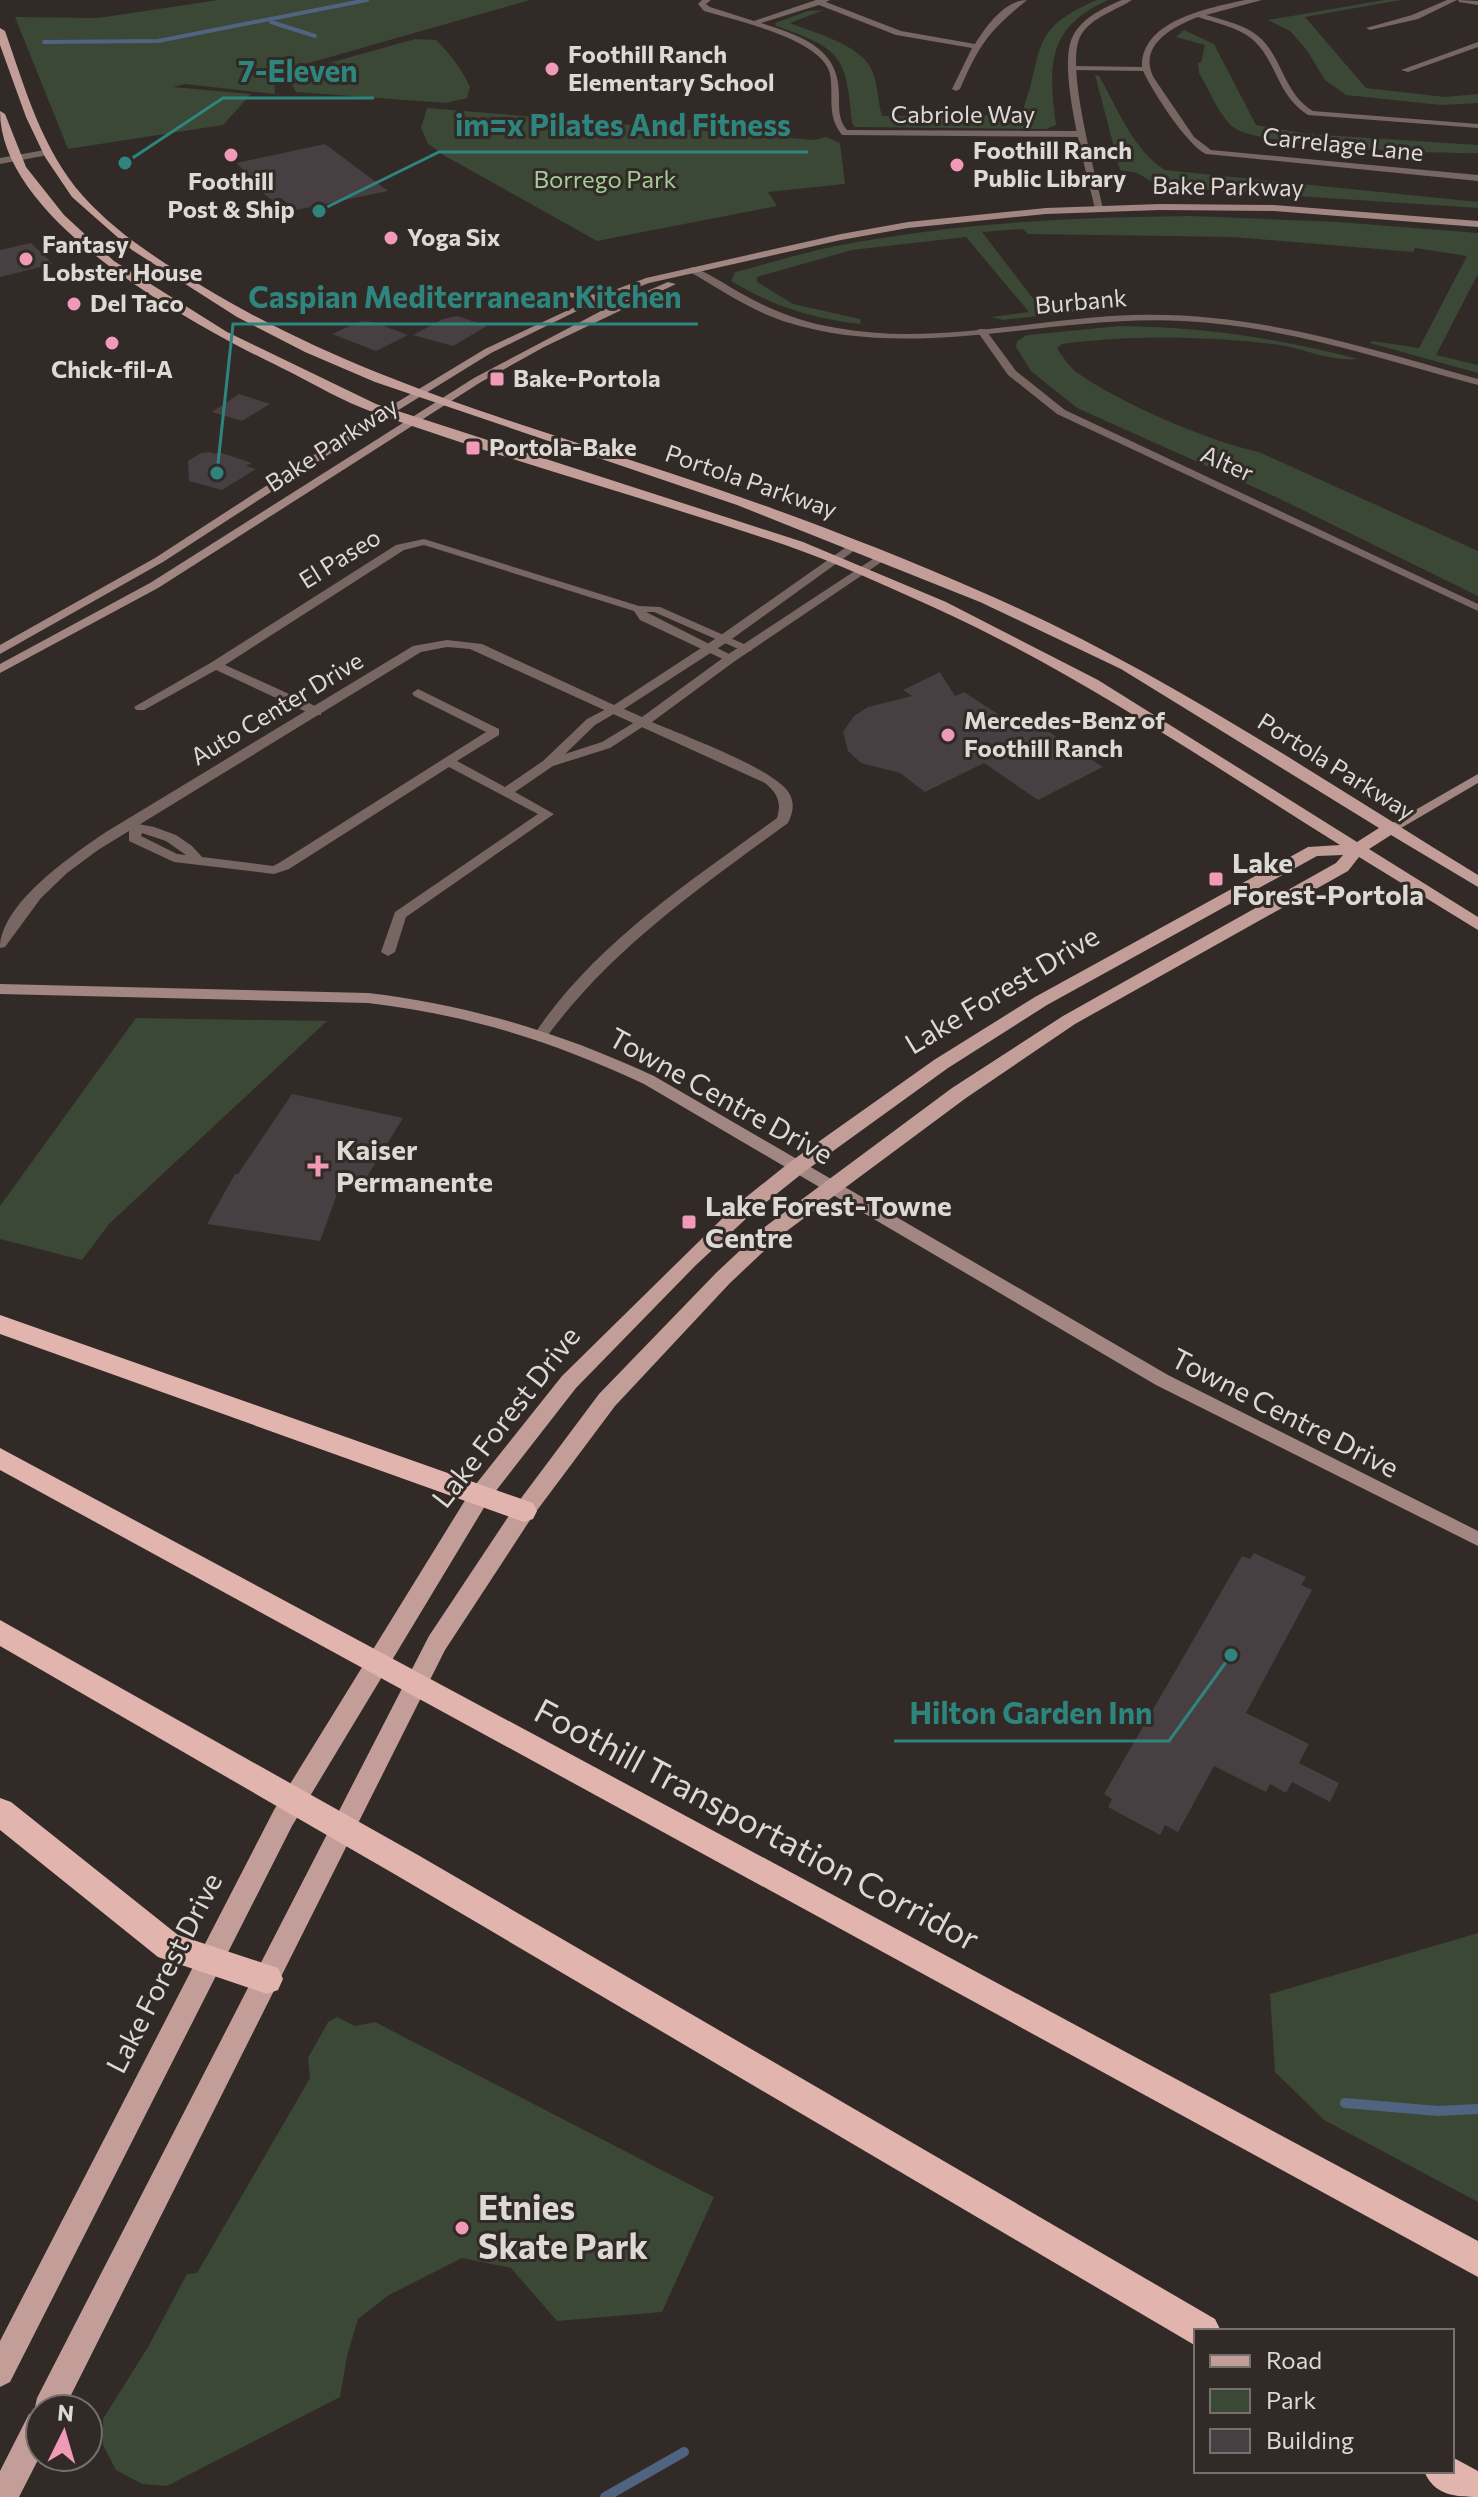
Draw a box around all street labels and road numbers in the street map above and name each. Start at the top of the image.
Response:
street label: Cabriole Way [891,99,1035,128]
street label: Carrelage Lane [1261,121,1425,166]
street label: Bake Parkway [1152,170,1304,201]
street label: Burbank [1034,282,1128,319]
street label: Bake Parkway [260,390,403,497]
street label: Portola Parkway [662,438,841,524]
street label: Alter [1197,438,1259,487]
street label: El Paseo [293,521,385,594]
street label: Auto Center Drive [185,645,368,771]
street label: Portola Parkway [1253,706,1421,826]
street label: Lake Forest Drive [898,918,1105,1060]
street label: Towne Centre Drive [604,1020,839,1171]
street label: Lake Forest Drive [424,1319,586,1514]
street label: Towne Centre Drive [1166,1340,1405,1484]
street label: Foothill Transportation Corridor [528,1688,988,1959]
street label: Lake Forest Drive [98,1867,228,2078]

